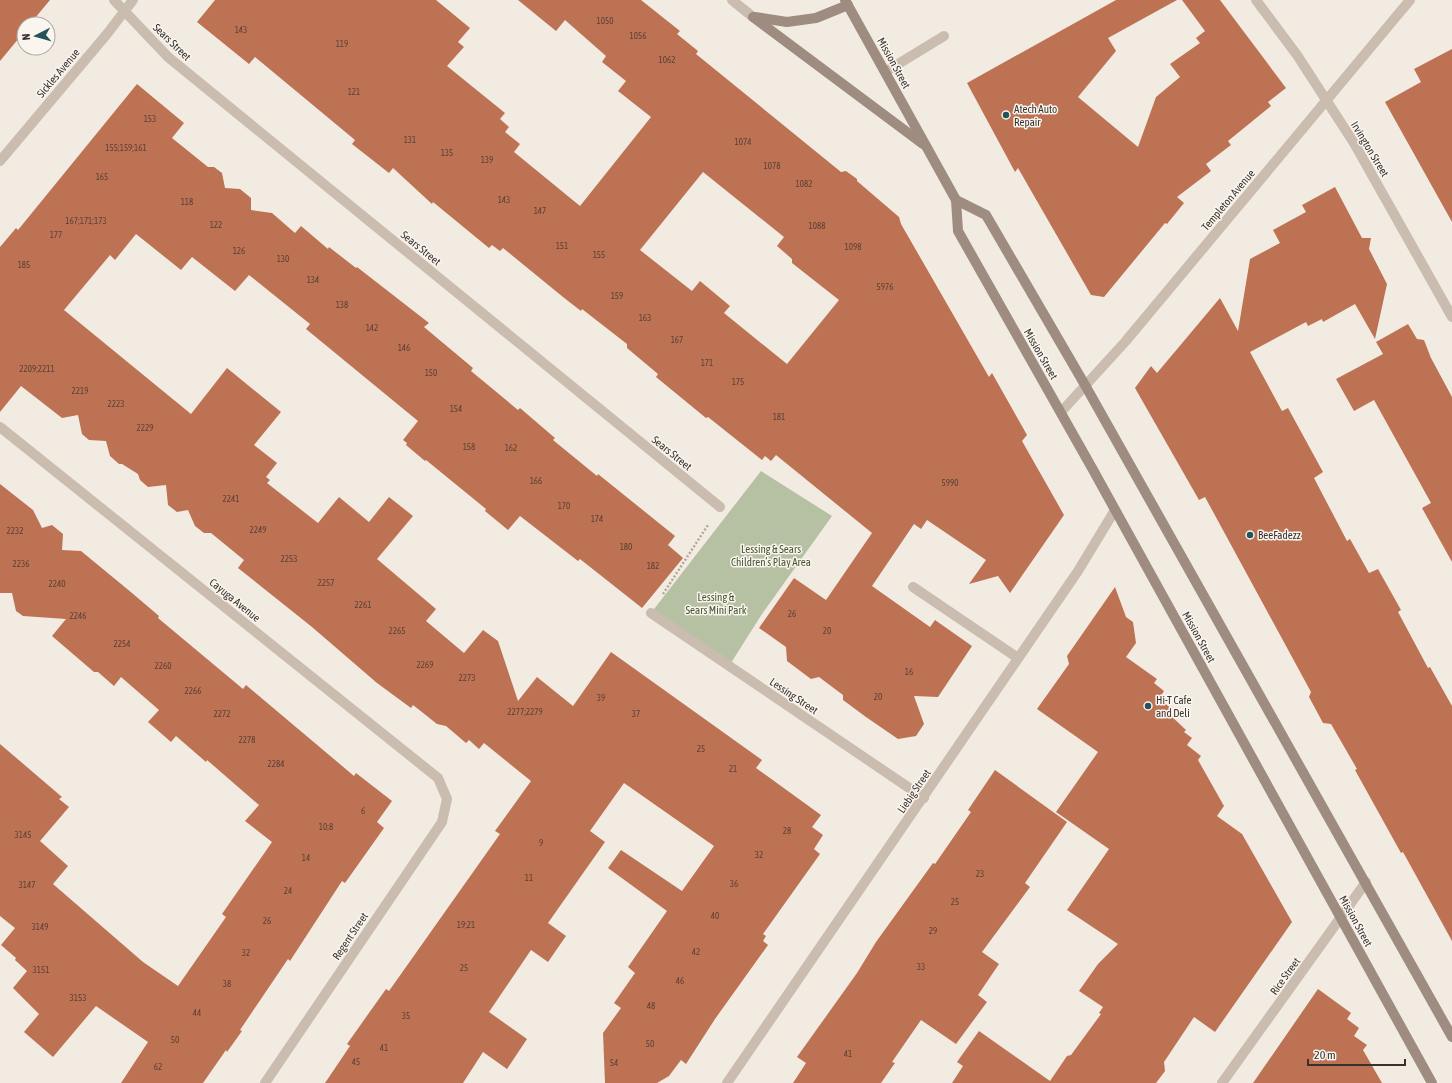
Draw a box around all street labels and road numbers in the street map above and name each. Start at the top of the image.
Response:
street label: Sears Street [151,21,193,63]
street label: Mission Street [875,35,913,91]
street label: Sickles Avenue [34,46,82,100]
street label: Irvington Street [1349,119,1391,179]
street label: Templeton Avenue [1199,167,1257,233]
street label: Sears Street [399,228,443,268]
street label: Mission Street [1022,327,1060,381]
street label: Sears Street [650,433,694,473]
street label: Cayuga Avenue [207,576,263,624]
street label: Mission Street [1180,609,1218,665]
street label: Lessing Street [768,676,820,716]
street label: Liebig Street [895,767,933,815]
street label: Mission Street [1337,893,1375,949]
street label: Regent Street [330,910,370,962]
street label: Rice Street [1268,955,1302,997]

